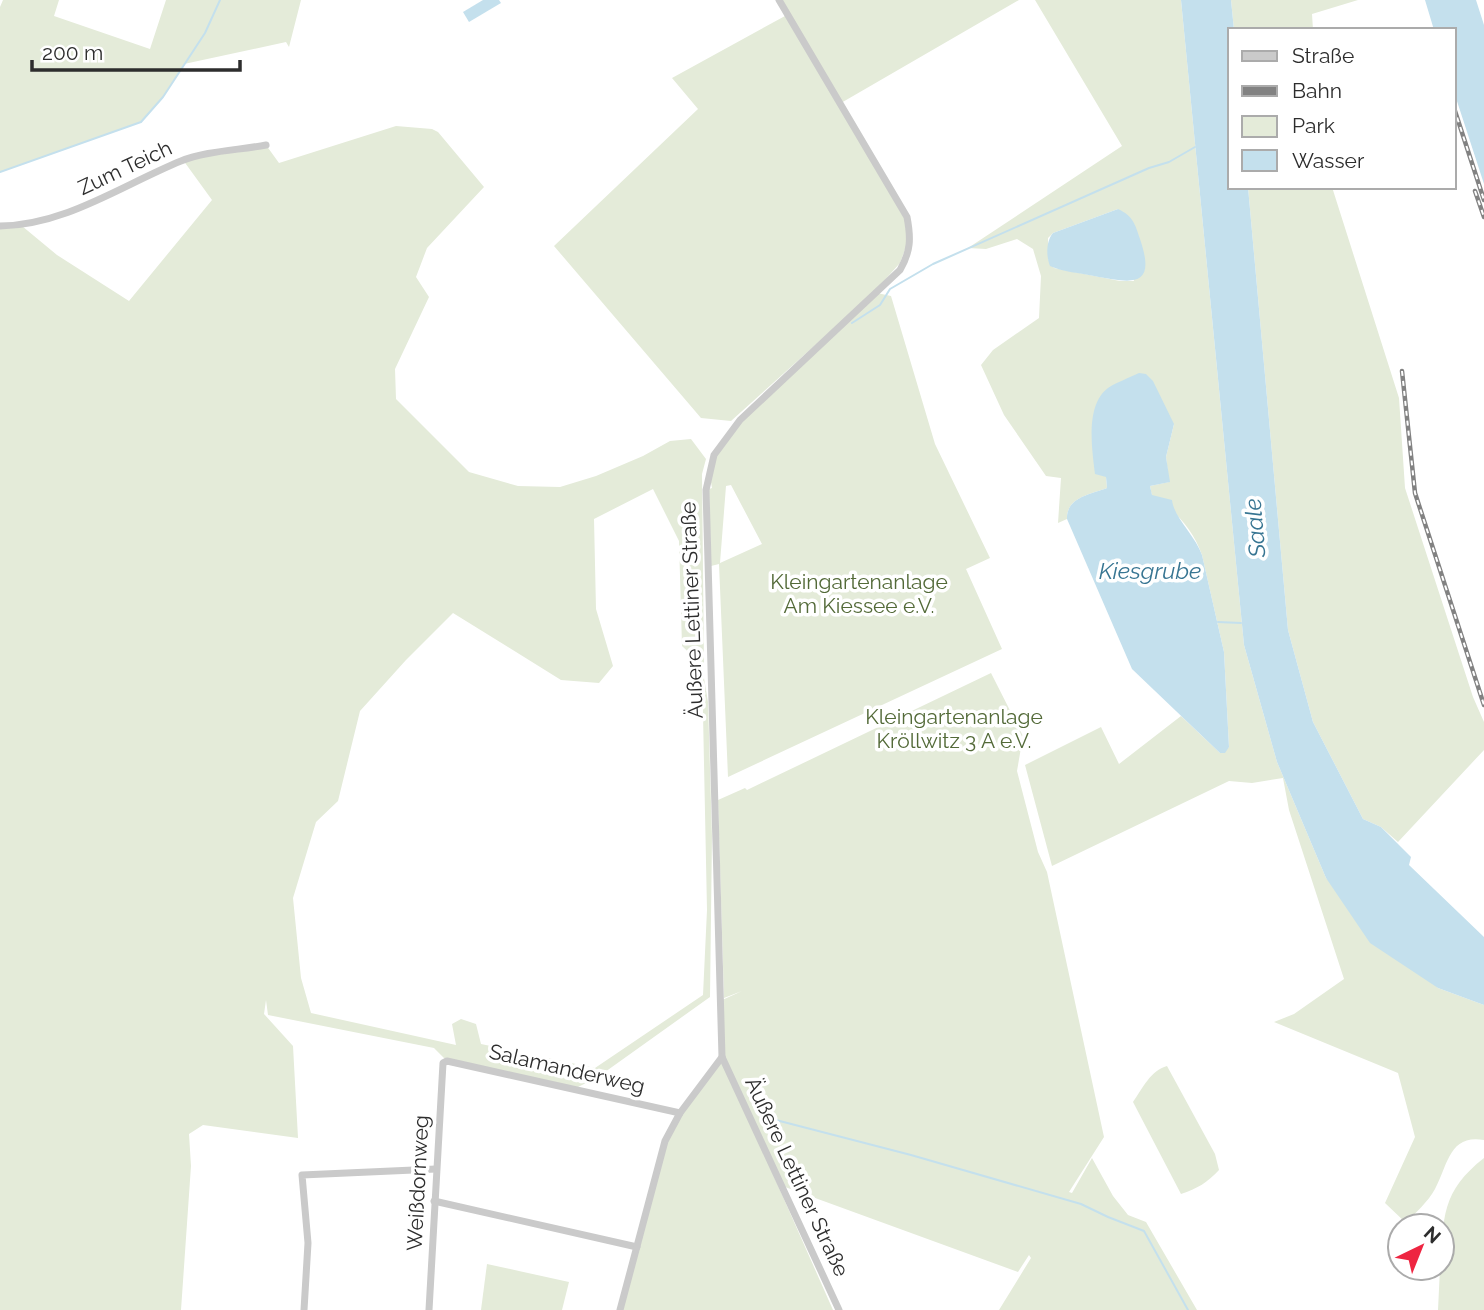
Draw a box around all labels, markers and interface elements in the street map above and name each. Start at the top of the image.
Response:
scale bar [32,28,240,72]
legend [1228,28,1456,189]
text: 200 m [42,40,103,65]
text: Straße [1292,43,1354,68]
text: Bahn [1292,78,1342,103]
text: Park [1292,113,1335,138]
street label: Zum Teich [74,135,176,200]
text: Wasser [1292,148,1365,173]
water label: Saale [1238,497,1271,560]
street label: Äußere Lettiner Straße [675,501,708,719]
water label: Kiesgrube [1099,557,1201,584]
park label: Kleingartenanlage Am Kiessee e.V. [770,569,948,618]
park label: Kleingartenanlage Kröllwitz 3 A e.V. [865,704,1043,753]
street label: Salamanderweg [487,1038,647,1099]
street label: Äußere Lettiner Straße [740,1073,855,1280]
street label: Weißdornweg [401,1114,434,1252]
north arrow [1386,1212,1456,1282]
text: N [1420,1222,1445,1248]

